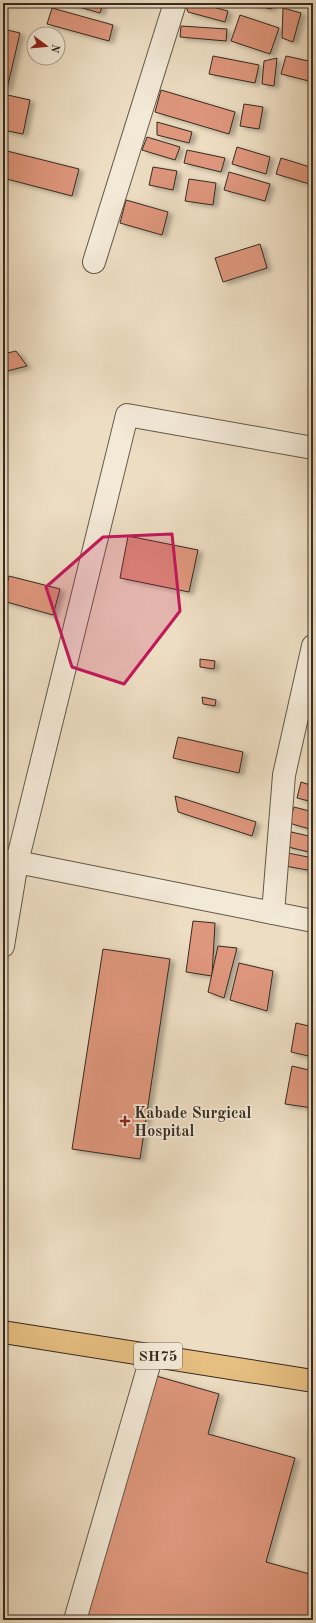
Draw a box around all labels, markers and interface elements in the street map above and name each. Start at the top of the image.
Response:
north arrow [26,26,66,66]
text: N [48,43,61,54]
place label: Kabade Surgical Hospital [134,1106,252,1140]
marker: Kabade Surgical Hospital [119,1115,131,1127]
road number: SH75 [134,1343,182,1369]

